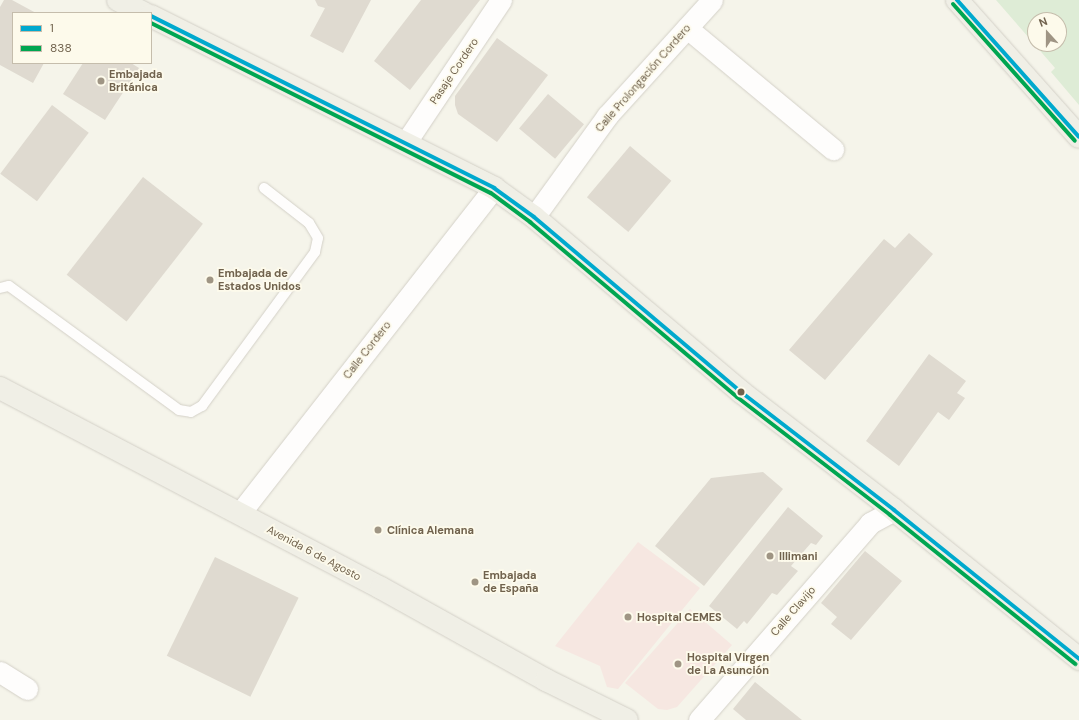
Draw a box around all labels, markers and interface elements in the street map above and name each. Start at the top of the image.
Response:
legend [12,12,152,64]
north arrow [1027,12,1067,52]
text: N [1037,14,1049,30]
text: 1 [50,20,54,36]
street label: Calle Prolongación Cordero [593,21,693,135]
street label: Pasaje Cordero [427,35,481,107]
text: 838 [50,40,72,56]
place label: Embajada Británica [109,68,163,94]
marker: Embajada Británica [96,76,106,86]
place label: Embajada de Estados Unidos [218,267,301,293]
marker: Embajada de Estados Unidos [205,275,215,285]
street label: Calle Cordero [340,318,394,382]
unlabelled marker [736,387,746,397]
street label: Avenida 6 de Agosto [265,523,363,583]
place label: Clínica Alemana [387,523,474,537]
marker: Clínica Alemana [372,524,384,536]
place label: Illimani [779,549,817,563]
marker: Illimani [764,550,776,562]
place label: Embajada de España [483,569,539,595]
marker: Embajada de España [470,577,480,587]
street label: Calle Clavijo [768,583,818,639]
place label: Hospital CEMES [637,610,722,624]
marker: Hospital CEMES [622,611,634,623]
place label: Hospital Virgen de La Asunción [687,651,769,677]
marker: Hospital Virgen de La Asunción [672,658,684,670]

